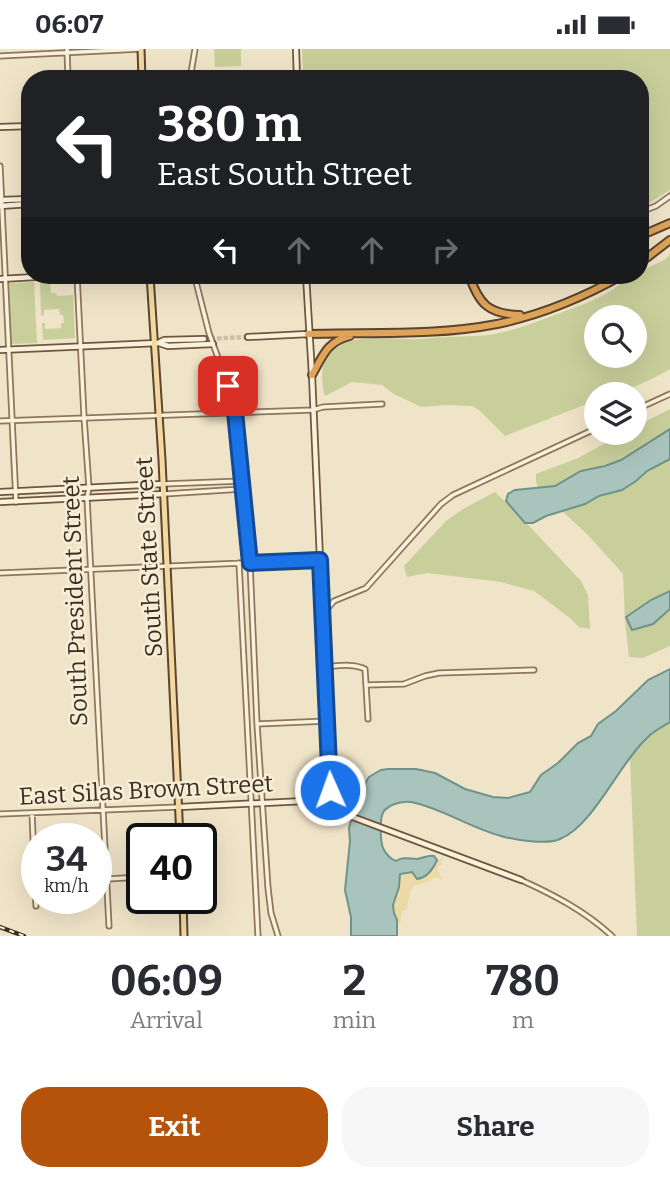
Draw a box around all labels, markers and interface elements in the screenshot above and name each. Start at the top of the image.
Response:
text: 06:07 [35,9,103,40]
text: 380 m [157,95,301,154]
icon: left [42,98,133,189]
text: East South Street [157,155,412,193]
icon: left [207,231,245,269]
icon: ahead [280,231,318,269]
icon: ahead [353,231,391,269]
icon: right [426,231,464,269]
map controls [584,305,647,445]
button: search [584,305,647,368]
pin [198,356,258,416]
icon: arrive [209,367,247,405]
button: layers [584,382,647,445]
street label: South State Street [130,456,168,658]
street label: South President Street [57,475,93,727]
position arrow [293,753,367,827]
street label: East Silas Brown Street [18,769,274,811]
speed limit sign: 40 [126,823,217,914]
text: 34 [46,838,87,880]
text: km/h [44,875,89,897]
text: 06:09 [110,956,223,1006]
text: 2 [343,956,366,1006]
text: 780 [486,956,560,1006]
text: Arrival [130,1006,203,1034]
text: min [333,1006,376,1034]
text: m [512,1006,534,1034]
button: Exit [21,1087,328,1167]
button: Share [342,1087,649,1167]

